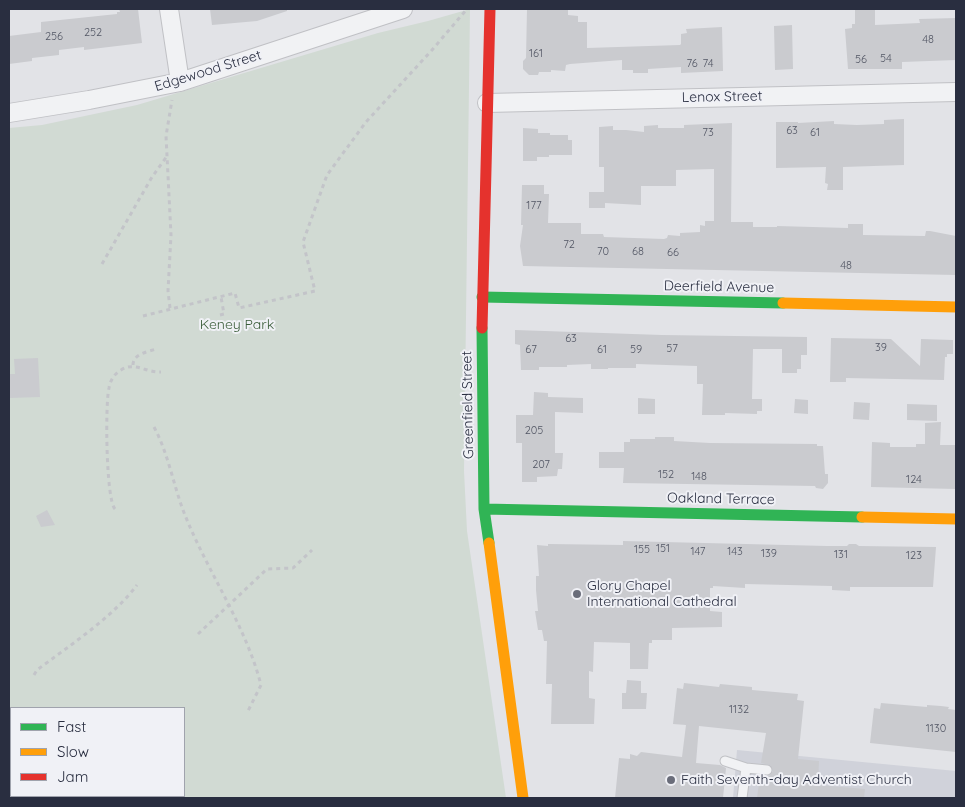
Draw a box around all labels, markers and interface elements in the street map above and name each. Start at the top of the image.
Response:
house number: 252 [84,26,102,40]
house number: 256 [45,30,63,44]
house number: 48 [922,33,934,47]
street label: Edgewood Street [153,47,263,95]
house number: 161 [529,47,543,61]
house number: 54 [880,52,892,66]
house number: 56 [855,53,867,67]
house number: 76 [686,57,698,71]
house number: 74 [703,57,713,71]
street label: Lenox Street [682,88,762,106]
house number: 63 [786,124,798,138]
house number: 73 [702,126,714,140]
house number: 61 [810,126,820,140]
house number: 177 [526,199,542,213]
house number: 72 [563,238,575,252]
house number: 70 [597,245,609,259]
house number: 68 [632,245,644,259]
house number: 66 [667,246,679,260]
house number: 48 [840,259,852,273]
street label: Deerfield Avenue [664,278,774,296]
park label: Keney Park [200,317,274,333]
house number: 63 [565,332,577,346]
house number: 39 [875,341,887,355]
house number: 57 [666,342,678,356]
house number: 67 [525,343,537,357]
house number: 61 [597,343,607,357]
house number: 59 [630,343,642,357]
street label: Greenfield Street [459,351,477,459]
house number: 205 [525,424,543,438]
house number: 207 [532,458,550,472]
house number: 152 [658,468,674,482]
house number: 148 [691,470,707,484]
house number: 124 [906,473,922,487]
street label: Oakland Terrace [667,490,775,508]
house number: 151 [656,542,670,556]
house number: 155 [634,543,650,557]
house number: 147 [690,545,706,559]
house number: 143 [727,545,743,559]
house number: 139 [761,547,777,561]
house number: 131 [834,548,848,562]
house number: 123 [906,549,922,563]
place label: Glory Chapel International Cathedral [587,578,737,610]
marker: Glory Chapel International Cathedral [571,588,583,600]
house number: 1132 [729,703,749,717]
legend [10,707,185,797]
text: Fast [57,717,86,736]
house number: 1130 [926,722,946,736]
text: Slow [57,742,89,761]
text: Jam [57,767,88,786]
place label: Faith Seventh-day Adventist Church [681,772,912,788]
marker: Faith Seventh-day Adventist Church [665,774,677,786]

